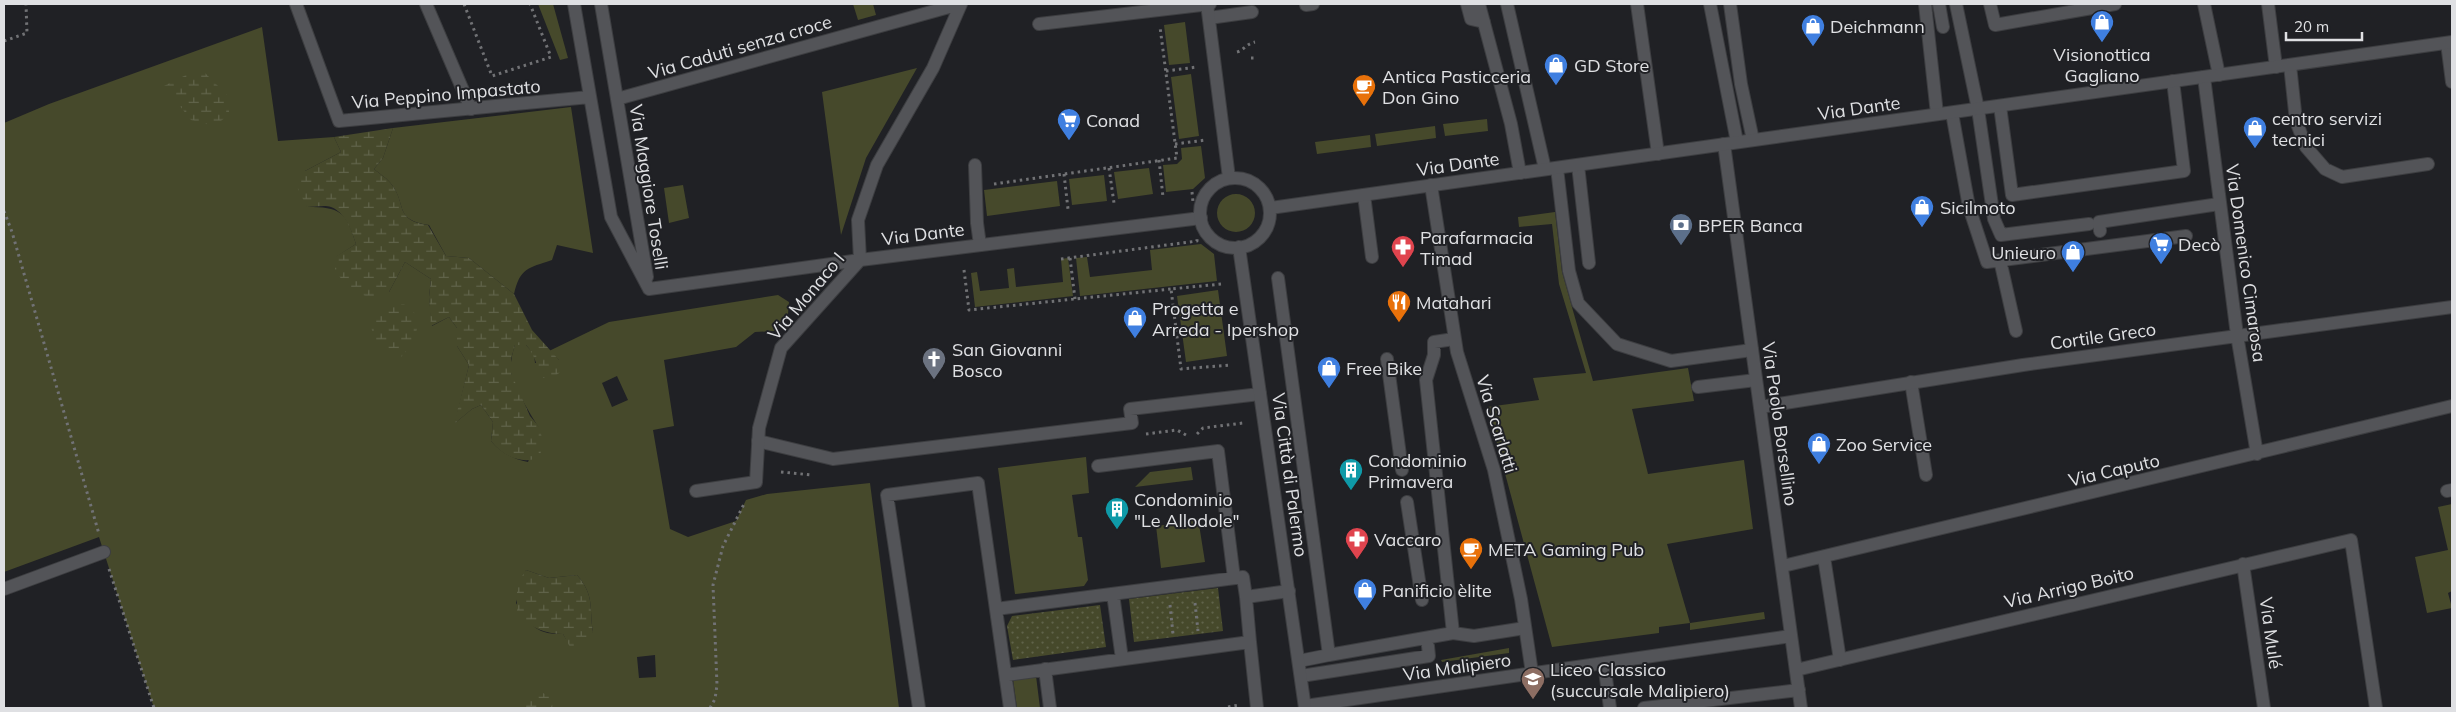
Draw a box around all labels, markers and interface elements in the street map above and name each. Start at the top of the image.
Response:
shop icon: Visionottica Gagliano [2089,9,2115,43]
street label: Via Caduti senza croce [646,10,834,84]
scale bar [2286,10,2362,42]
shop icon: Deichmann [1800,13,1826,47]
place label: Deichmann [1830,15,1925,38]
text: 20 m [2294,17,2329,36]
place label: Visionottica Gagliano [2053,43,2151,87]
shop icon: GD Store [1543,52,1569,86]
place label: GD Store [1574,54,1649,77]
place label: Antica Pasticceria Don Gino [1382,65,1531,109]
cafe icon: Antica Pasticceria Don Gino [1351,73,1377,107]
street label: Via Peppino Impastato [351,74,541,114]
street label: Via Dante [1816,91,1902,125]
street label: Via Maggiore Toselli [625,103,673,271]
supermarket icon: Conad [1056,107,1082,141]
place label: centro servizi tecnici [2272,107,2382,151]
place label: Conad [1086,109,1140,132]
shop icon: centro servizi tecnici [2242,115,2268,149]
street label: Via Dante [1415,147,1501,181]
street label: Via Domenico Cimarosa [2221,162,2271,364]
shop icon: Sicilmoto [1909,194,1935,228]
place label: Sicilmoto [1940,196,2015,219]
bank icon: BPER Banca [1668,212,1694,246]
place label: BPER Banca [1698,214,1803,237]
street label: Via Dante [880,218,966,250]
place label: Parafarmacia Timad [1420,226,1533,270]
supermarket icon: Decò [2148,231,2174,265]
place label: Decò [2178,233,2220,256]
pharmacy icon: Parafarmacia Timad [1390,234,1416,268]
shop icon: Unieuro [2060,239,2086,273]
place label: Unieuro [1991,241,2056,264]
street label: Via Monaco I [763,247,849,345]
restaurant icon: Matahari [1386,289,1412,323]
place label: Matahari [1416,291,1492,314]
place label: Progetta e Arreda - Ipershop [1152,297,1299,341]
shop icon: Progetta e Arreda - Ipershop [1122,305,1148,339]
street label: Cortile Greco [2049,317,2157,355]
place label: San Giovanni Bosco [952,338,1062,382]
street label: Via Paolo Borsellino [1757,341,1803,507]
church icon: San Giovanni Bosco [921,346,947,380]
shop icon: Free Bike [1316,355,1342,389]
place label: Free Bike [1346,357,1422,380]
street label: Via Scarlatti [1471,372,1523,476]
street label: Via Città di Palermo [1267,392,1313,558]
shop icon: Zoo Service [1806,431,1832,465]
place label: Zoo Service [1836,433,1932,456]
street label: Via Caputo [2066,448,2162,492]
place label: Condominio Primavera [1368,449,1467,493]
building icon: Condominio Primavera [1338,457,1364,491]
place label: Condominio "Le Allodole" [1134,488,1240,532]
building icon: Condominio "Le Allodole" [1104,496,1130,530]
pharmacy icon: Vaccaro [1344,526,1370,560]
place label: Vaccaro [1374,528,1441,551]
cafe icon: META Gaming Pub [1458,536,1484,570]
place label: META Gaming Pub [1488,538,1644,561]
street label: Via Arrigo Boito [2002,561,2136,613]
shop icon: Panificio èlite [1352,577,1378,611]
place label: Panificio èlite [1382,579,1492,602]
street label: Via Mulé [2255,596,2287,670]
street label: Via Malipiero [1402,648,1512,686]
place label: Liceo Classico (succursale Malipiero) [1550,658,1730,702]
school or university icon: Liceo Classico (succursale Malipiero) [1520,666,1546,700]

